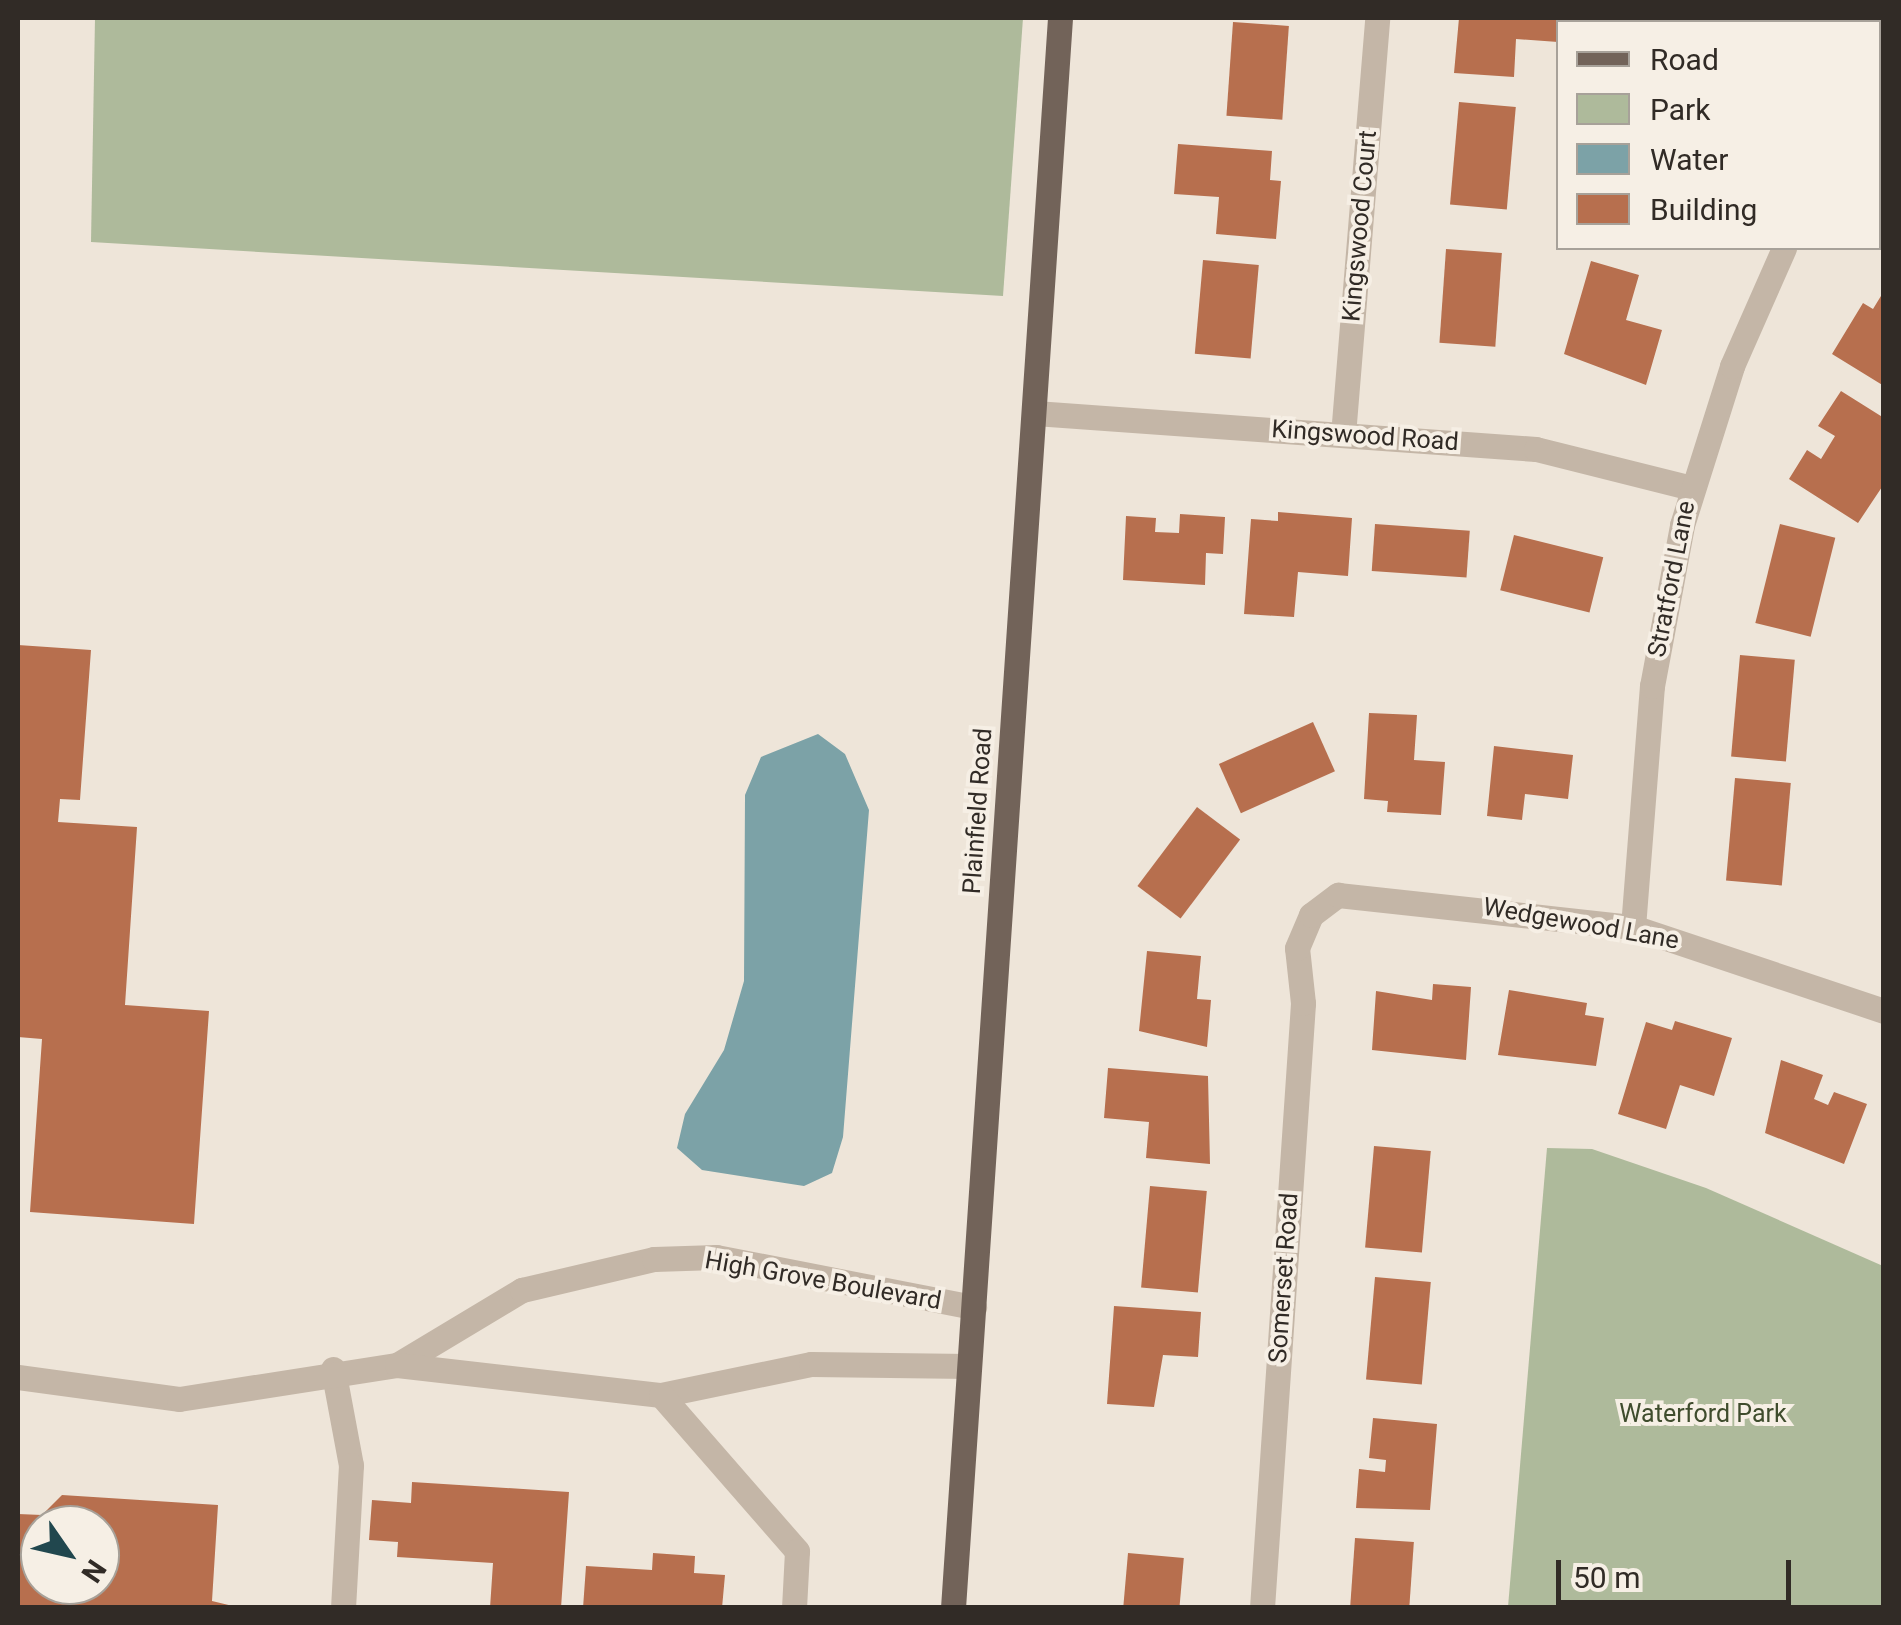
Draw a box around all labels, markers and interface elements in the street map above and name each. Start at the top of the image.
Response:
legend [1556,20,1881,250]
text: Road [1650,42,1719,77]
text: Park [1650,92,1710,127]
street label: Kingswood Court [1337,129,1383,323]
text: Water [1650,142,1728,177]
text: Building [1650,192,1757,227]
street label: Kingswood Road [1270,414,1460,458]
street label: Stratford Lane [1642,498,1702,660]
street label: Plainfield Road [957,727,999,895]
street label: Wedgewood Lane [1481,892,1681,956]
street label: Somerset Road [1263,1192,1305,1364]
street label: High Grove Boulevard [703,1245,943,1317]
park label: Waterford Park [1619,1399,1787,1429]
north arrow [20,1505,120,1605]
scale bar [1561,1540,1796,1602]
text: N [74,1554,113,1588]
text: 50 m [1573,1560,1640,1595]

